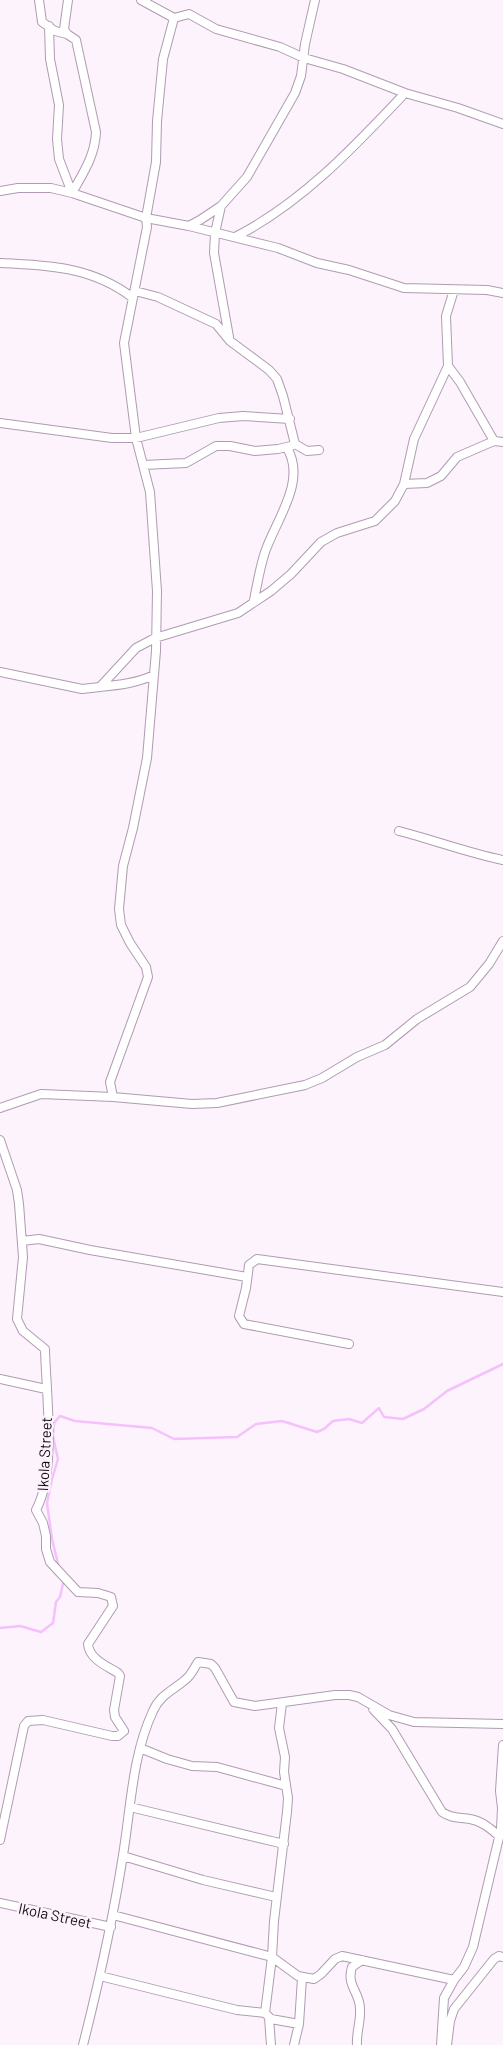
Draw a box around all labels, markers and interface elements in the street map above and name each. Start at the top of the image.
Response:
street label: Ikola Street [33,1416,55,1492]
street label: Ikola Street [17,1898,93,1932]

